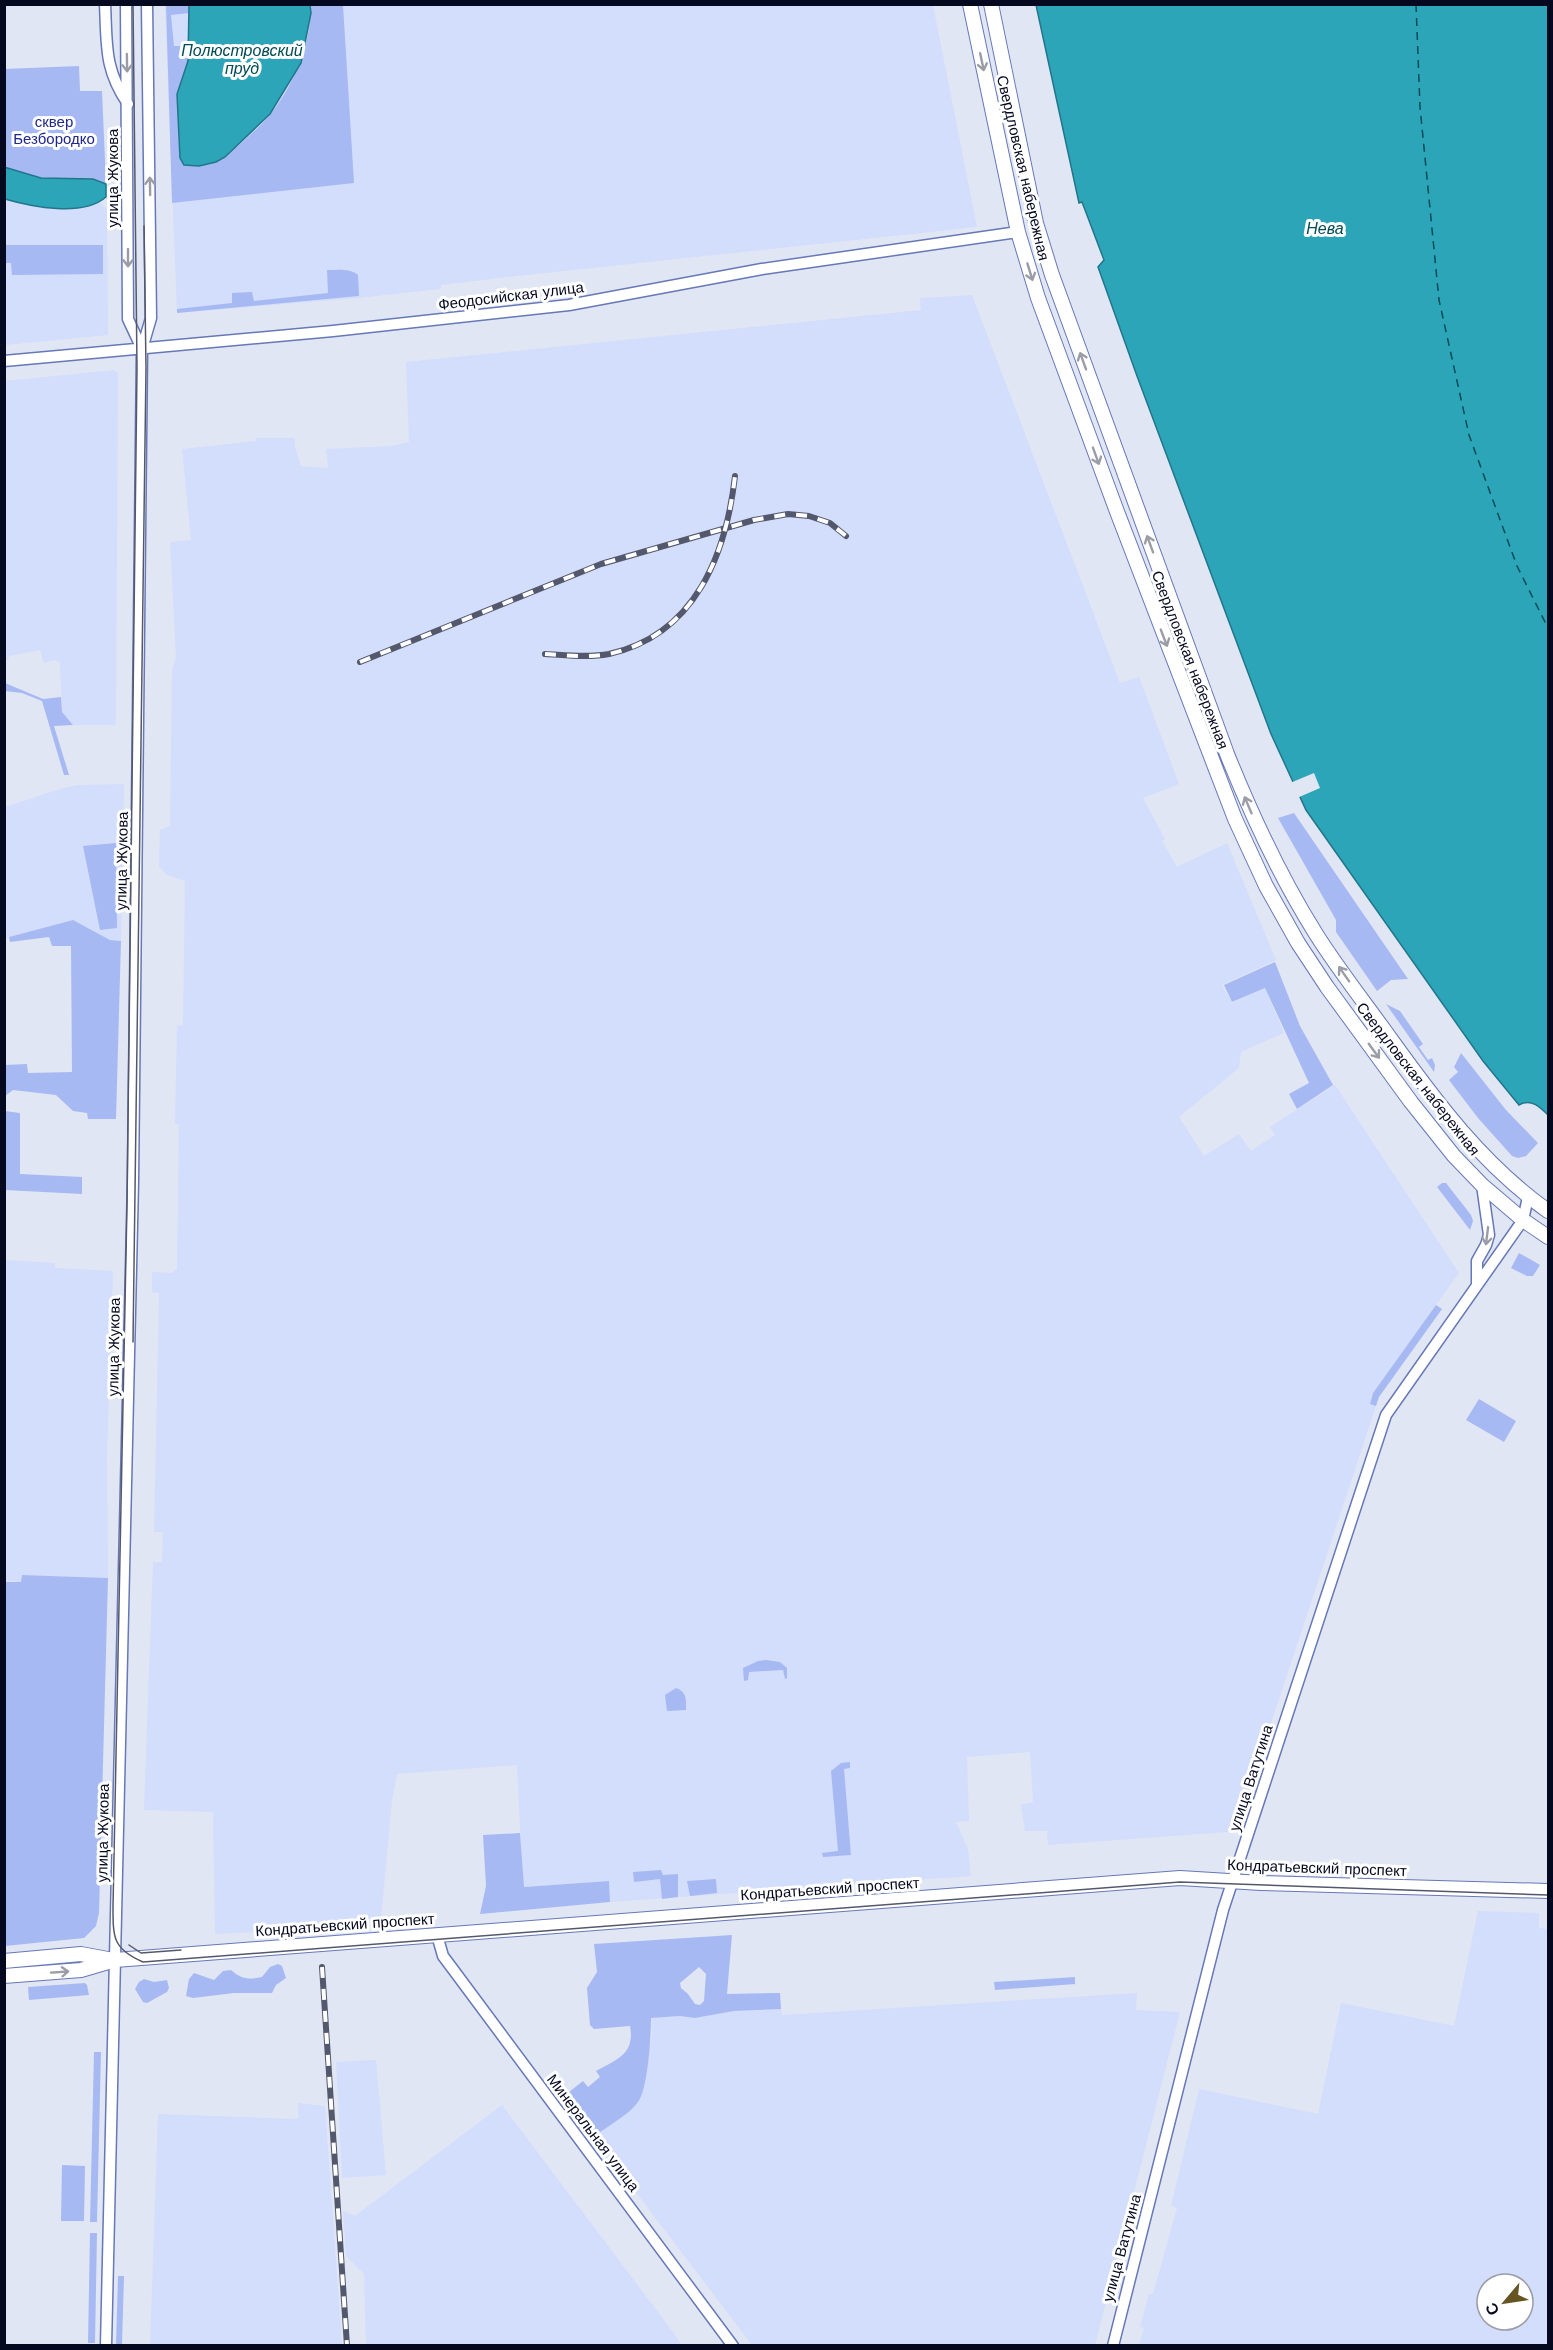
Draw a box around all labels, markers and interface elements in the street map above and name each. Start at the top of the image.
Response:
water label: Полюстровский пруд [181,41,303,78]
one-way arrow [122,52,133,72]
one-way arrow [977,52,989,71]
street label: Свердловская набережная [993,74,1053,262]
park label: сквер Безбородко [13,113,95,148]
street label: улица Жукова [104,128,122,227]
one-way arrow [144,177,156,197]
water label: Нева [1306,219,1344,238]
one-way arrow [122,247,134,267]
one-way arrow [1025,262,1036,281]
street label: Феодосийская улица [437,278,585,314]
one-way arrow [1077,352,1088,371]
one-way arrow [1091,446,1102,465]
one-way arrow [1144,535,1155,554]
street label: Свердловская набережная [1148,568,1232,752]
one-way arrow [1160,629,1171,647]
one-way arrow [1242,797,1253,815]
street label: улица Жукова [112,811,132,911]
one-way arrow [1338,967,1350,983]
street label: Свердловская набережная [1353,999,1483,1159]
one-way arrow [1368,1042,1380,1058]
one-way arrow [1481,1225,1492,1245]
street label: улица Жукова [104,1297,124,1397]
street label: улица Ватутина [1225,1722,1277,1833]
street label: улица Жукова [93,1783,113,1883]
street label: Кондратьевский проспект [1227,1856,1407,1880]
street label: Кондратьевский проспект [740,1874,920,1904]
street label: Кондратьевский проспект [255,1910,435,1940]
one-way arrow [50,1966,70,1977]
street label: Минеральная улица [543,2071,643,2196]
street label: улица Ватутина [1099,2192,1145,2304]
north arrow [1475,2272,1535,2332]
text: С [1481,2299,1503,2319]

